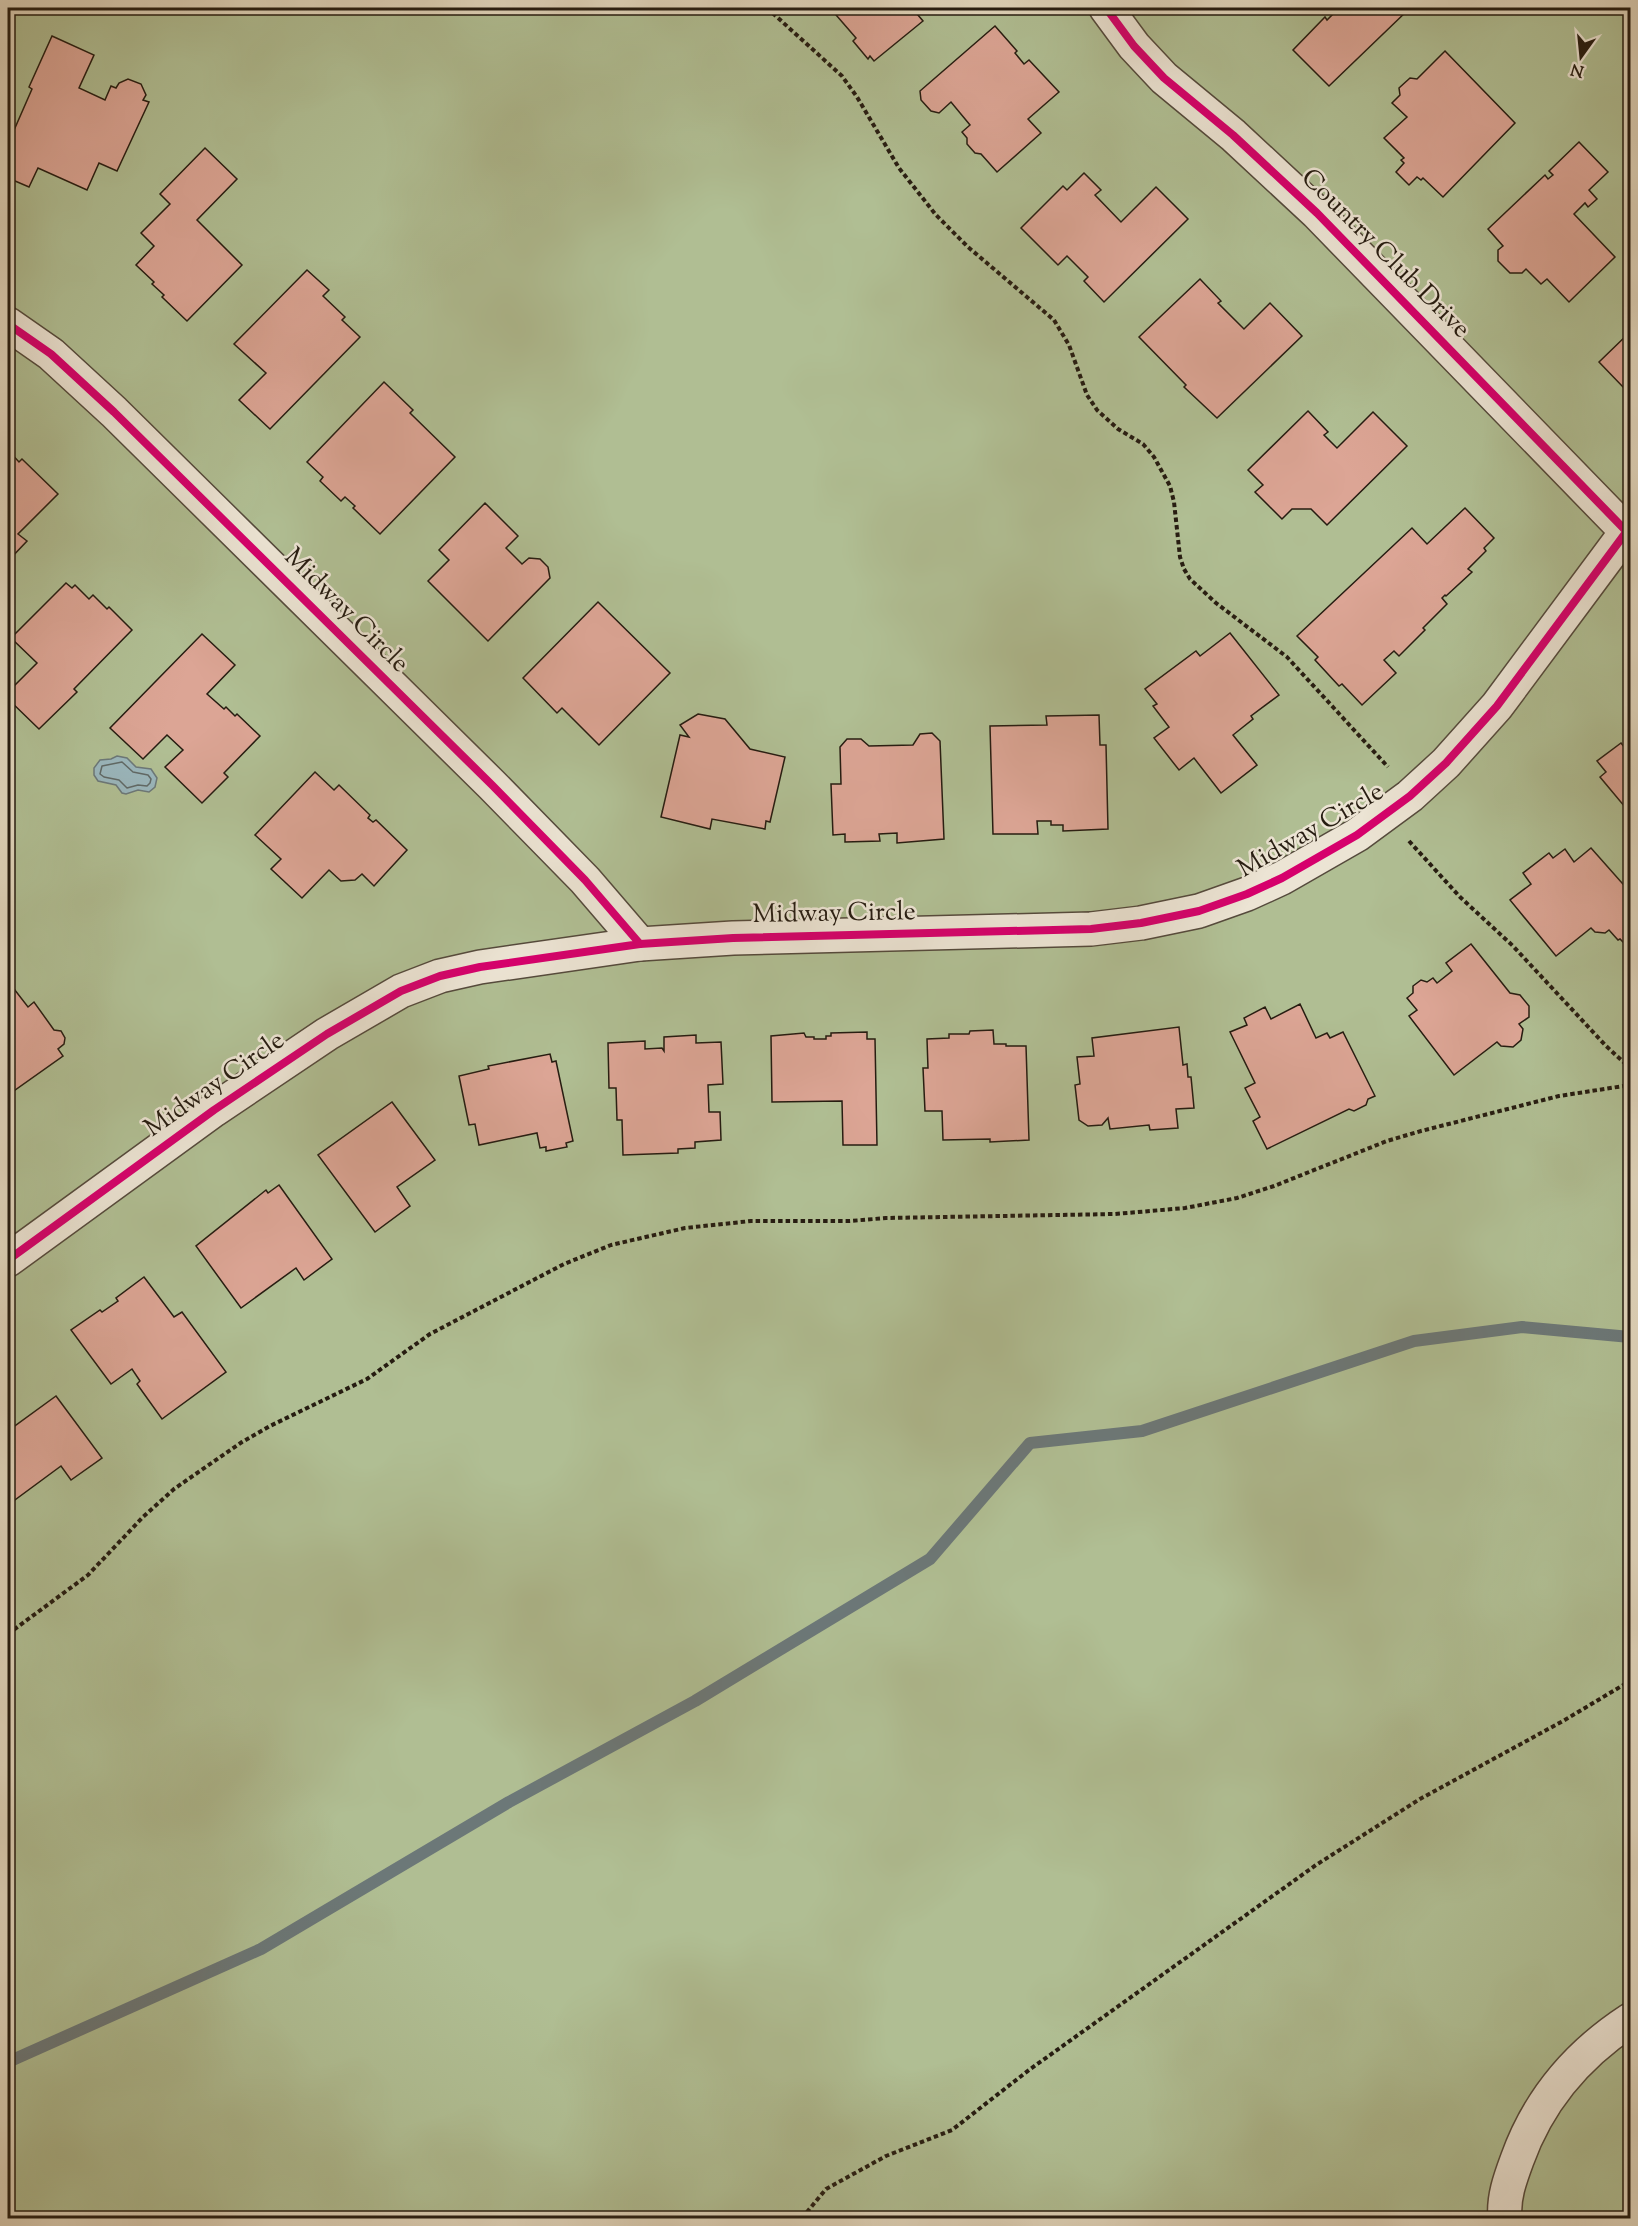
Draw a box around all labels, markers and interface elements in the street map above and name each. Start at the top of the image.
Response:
north arrow [1551,27,1611,87]
text: N [1568,56,1587,82]
street label: Country Club Drive [1292,161,1478,347]
street label: Midway Circle [275,540,417,682]
street label: Midway Circle [1231,774,1391,888]
street label: Midway Circle [752,894,916,934]
street label: Midway Circle [137,1023,293,1147]

